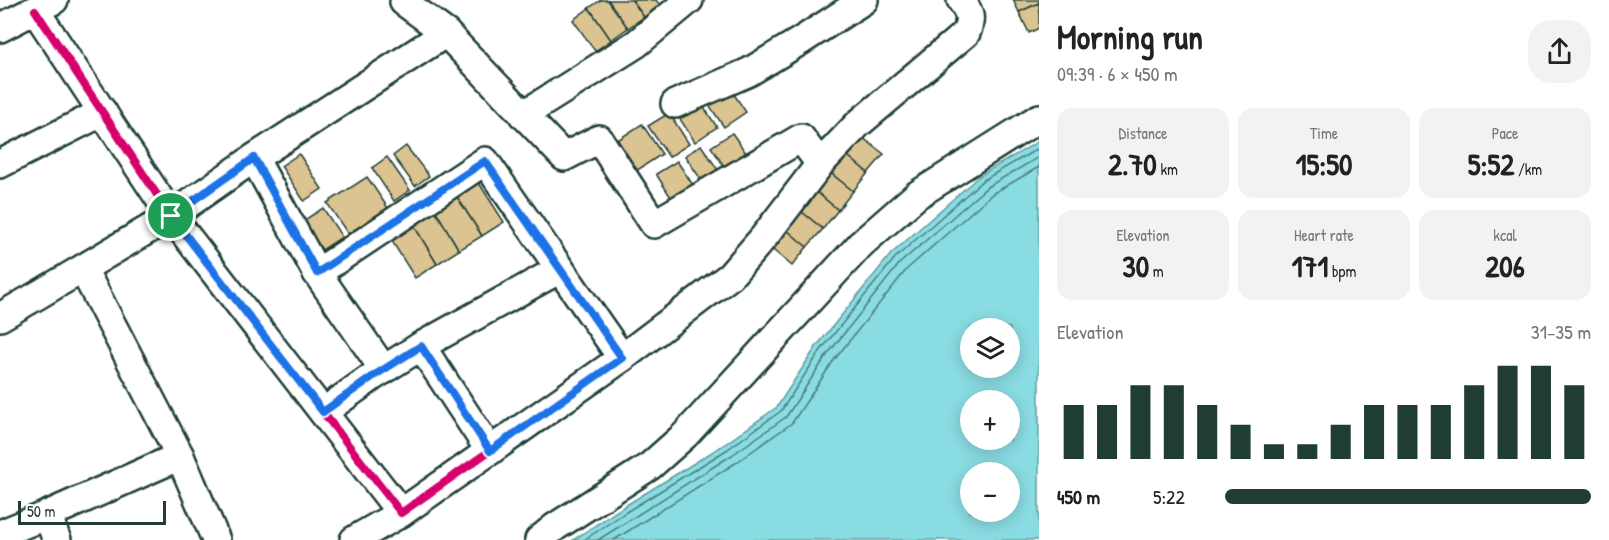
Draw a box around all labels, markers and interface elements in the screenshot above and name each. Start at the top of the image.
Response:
text: Morning run [1057,15,1203,59]
button: share [1528,20,1591,83]
text: 09:39 · 6 × 450 m [1057,60,1178,87]
text: Distance [1119,122,1167,144]
text: Time [1310,122,1338,144]
text: Pace [1492,122,1518,144]
text: 2.70 [1108,144,1157,184]
text: 15:50 [1296,144,1352,184]
text: 5:52 [1468,144,1514,184]
text: km [1157,158,1178,180]
text: /km [1514,158,1542,180]
pin [145,190,196,241]
icon: arrive [154,199,187,232]
text: Elevation [1116,224,1170,246]
text: Heart rate [1294,224,1354,246]
text: kcal [1493,224,1517,246]
text: 30 [1122,246,1149,286]
text: 171 [1292,246,1328,286]
text: 206 [1485,246,1525,286]
text: m [1149,260,1164,282]
text: bpm [1328,260,1356,282]
map controls [960,318,1020,522]
button: layers [960,318,1020,378]
text: Elevation [1057,318,1123,345]
text: 31–35 m [1531,318,1591,345]
button: + [960,390,1020,450]
button: − [960,462,1020,522]
text: 450 m [1057,483,1100,510]
text: 5:22 [1153,483,1185,510]
scale bar [18,498,166,526]
text: 50 m [27,500,56,522]

